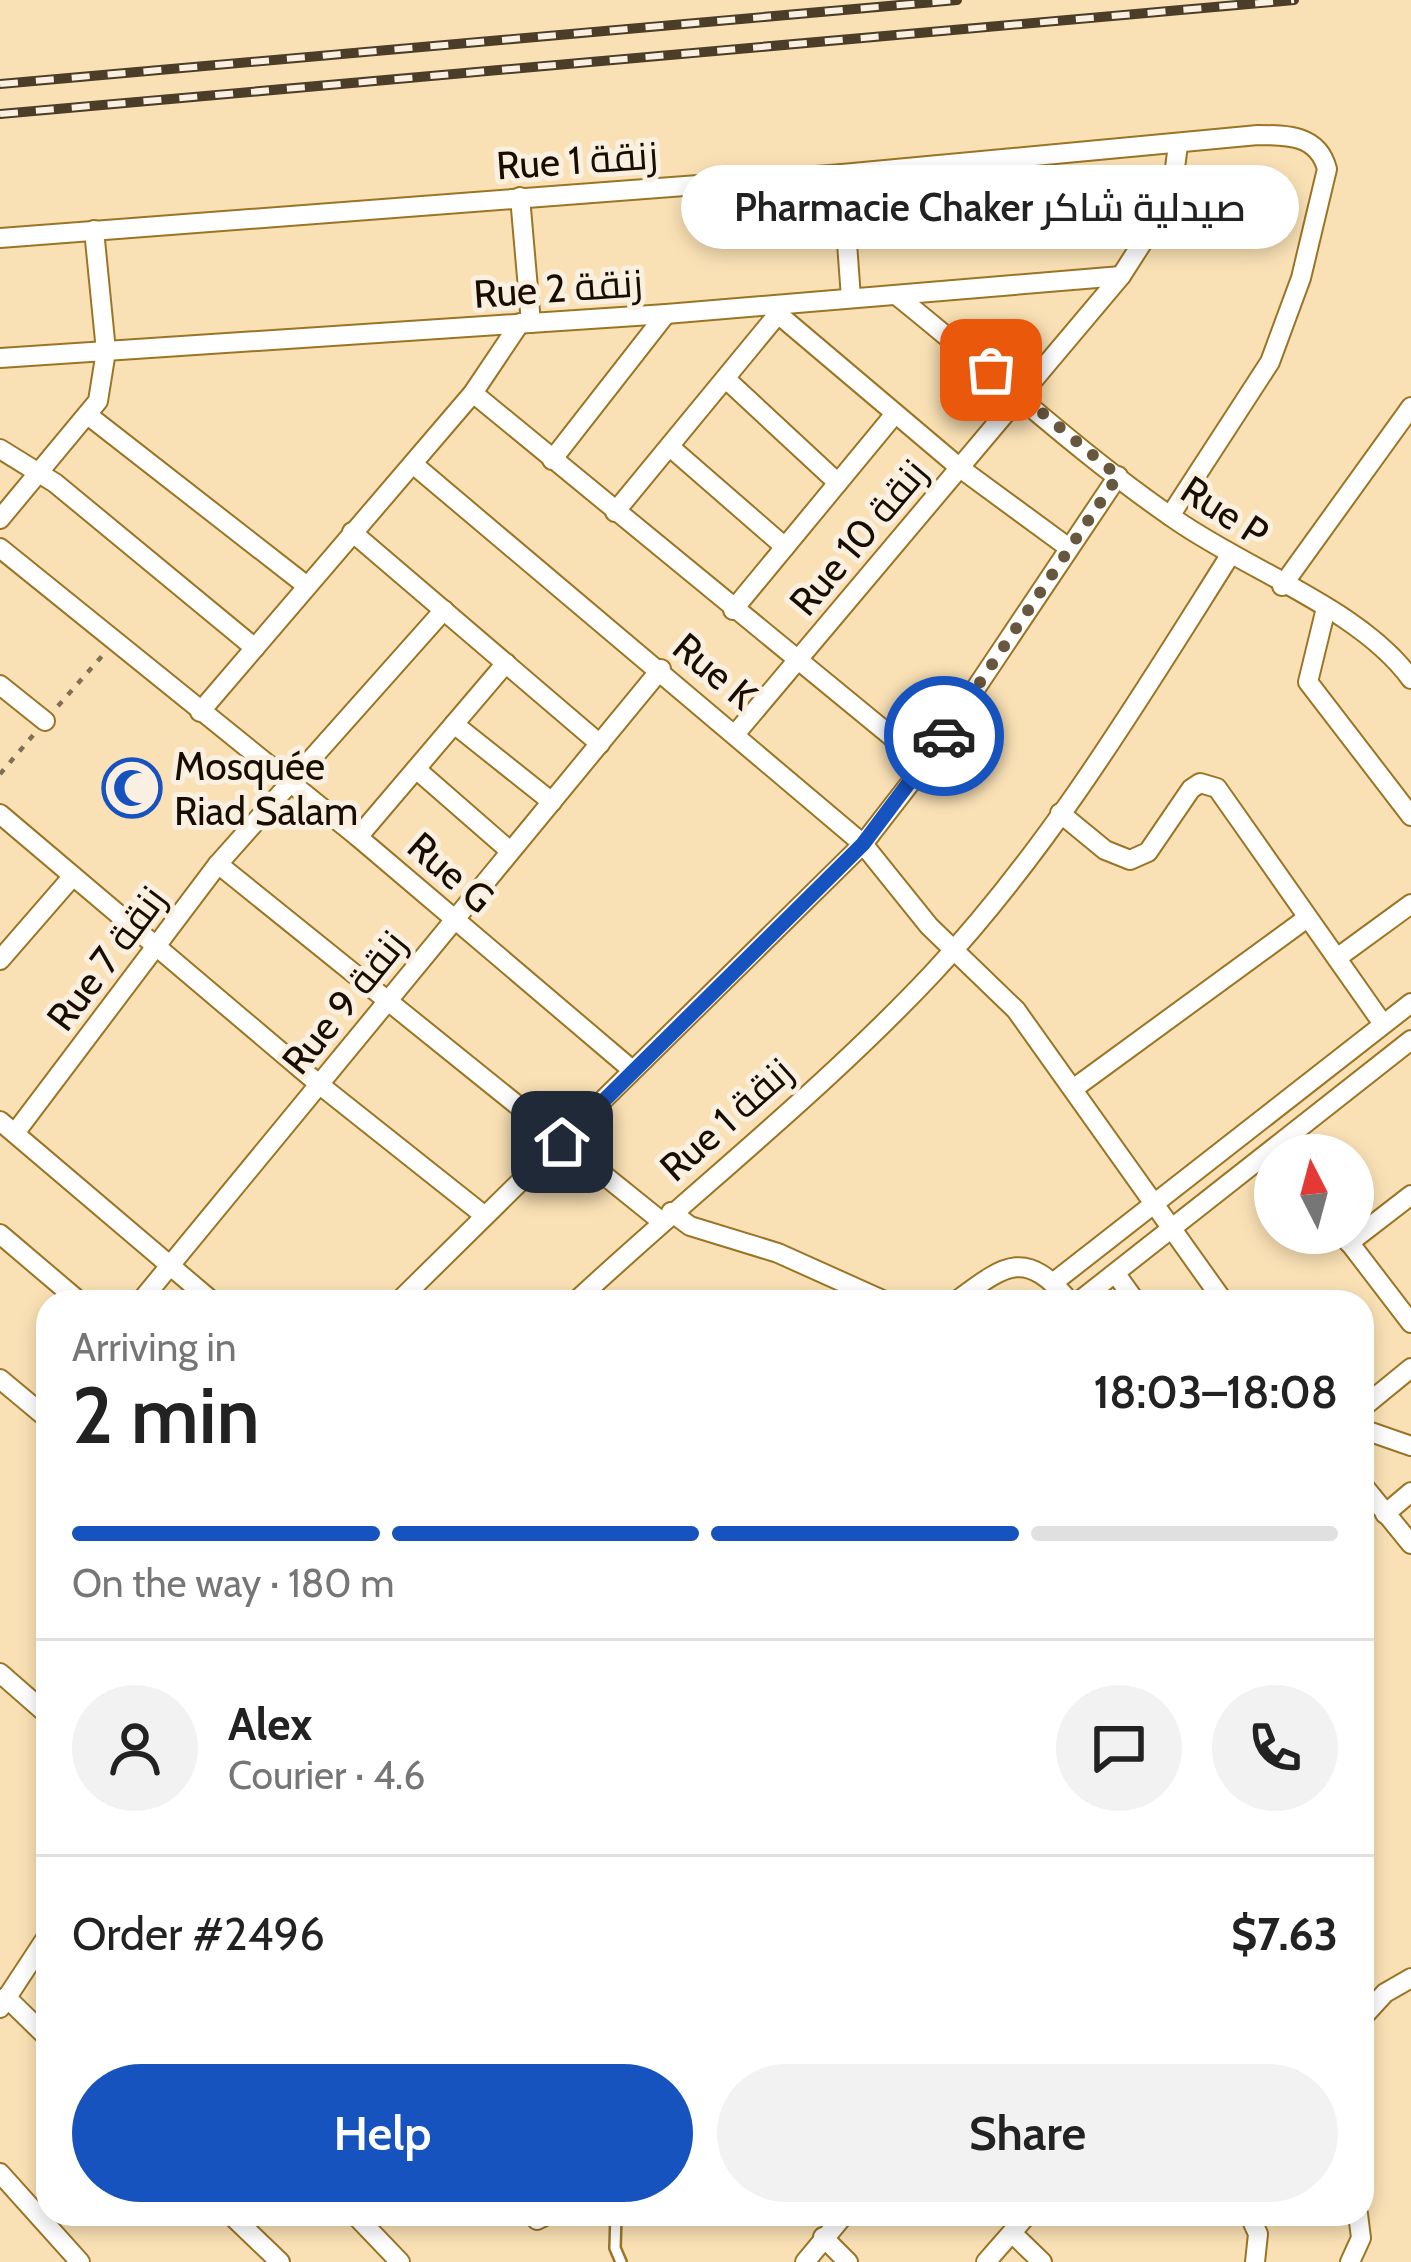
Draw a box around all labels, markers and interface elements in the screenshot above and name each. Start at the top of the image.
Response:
street label: Rue 1 زنقة [495,130,659,190]
callout: Pharmacie Chaker صيدلية شاكر [682,166,1300,250]
text: Pharmacie Chaker صيدلية شاكر [734,183,1246,231]
street label: Rue 2 زنقة [472,258,644,318]
pin [940,319,1042,421]
icon: bag [958,337,1024,403]
street label: Rue 10 زنقة [779,449,937,625]
street label: Rue P [1172,465,1278,557]
street label: Rue K [663,622,767,720]
courier [884,676,1004,796]
icon: car [911,703,977,769]
place label: Mosquée Riad Salam [174,742,358,835]
mosque icon: Mosquée Riad Salam [101,757,163,819]
street label: Rue G [398,822,504,922]
street label: Rue 7 زنقة [36,876,176,1040]
street label: Rue 9 زنقة [271,920,417,1084]
street label: Rue 1 زنقة [650,1047,802,1191]
pin [511,1091,613,1193]
icon: home [529,1109,595,1175]
north arrow [1254,1134,1374,1254]
map controls [1254,1134,1374,1254]
text: Arriving in [72,1323,236,1371]
text: 18:03–18:08 [1093,1365,1338,1419]
text: 2 min [72,1368,260,1463]
text: On the way · 180 m [72,1559,395,1607]
button: person [72,1685,198,1811]
button: chat [1056,1685,1182,1811]
button: phone [1212,1685,1338,1811]
text: Alex [228,1697,312,1751]
text: Courier · 4.6 [228,1751,425,1799]
text: Order #2496 [72,1907,325,1961]
text: $7.63 [1231,1907,1338,1961]
button: Help [72,2064,693,2202]
button: Share [717,2064,1338,2202]

